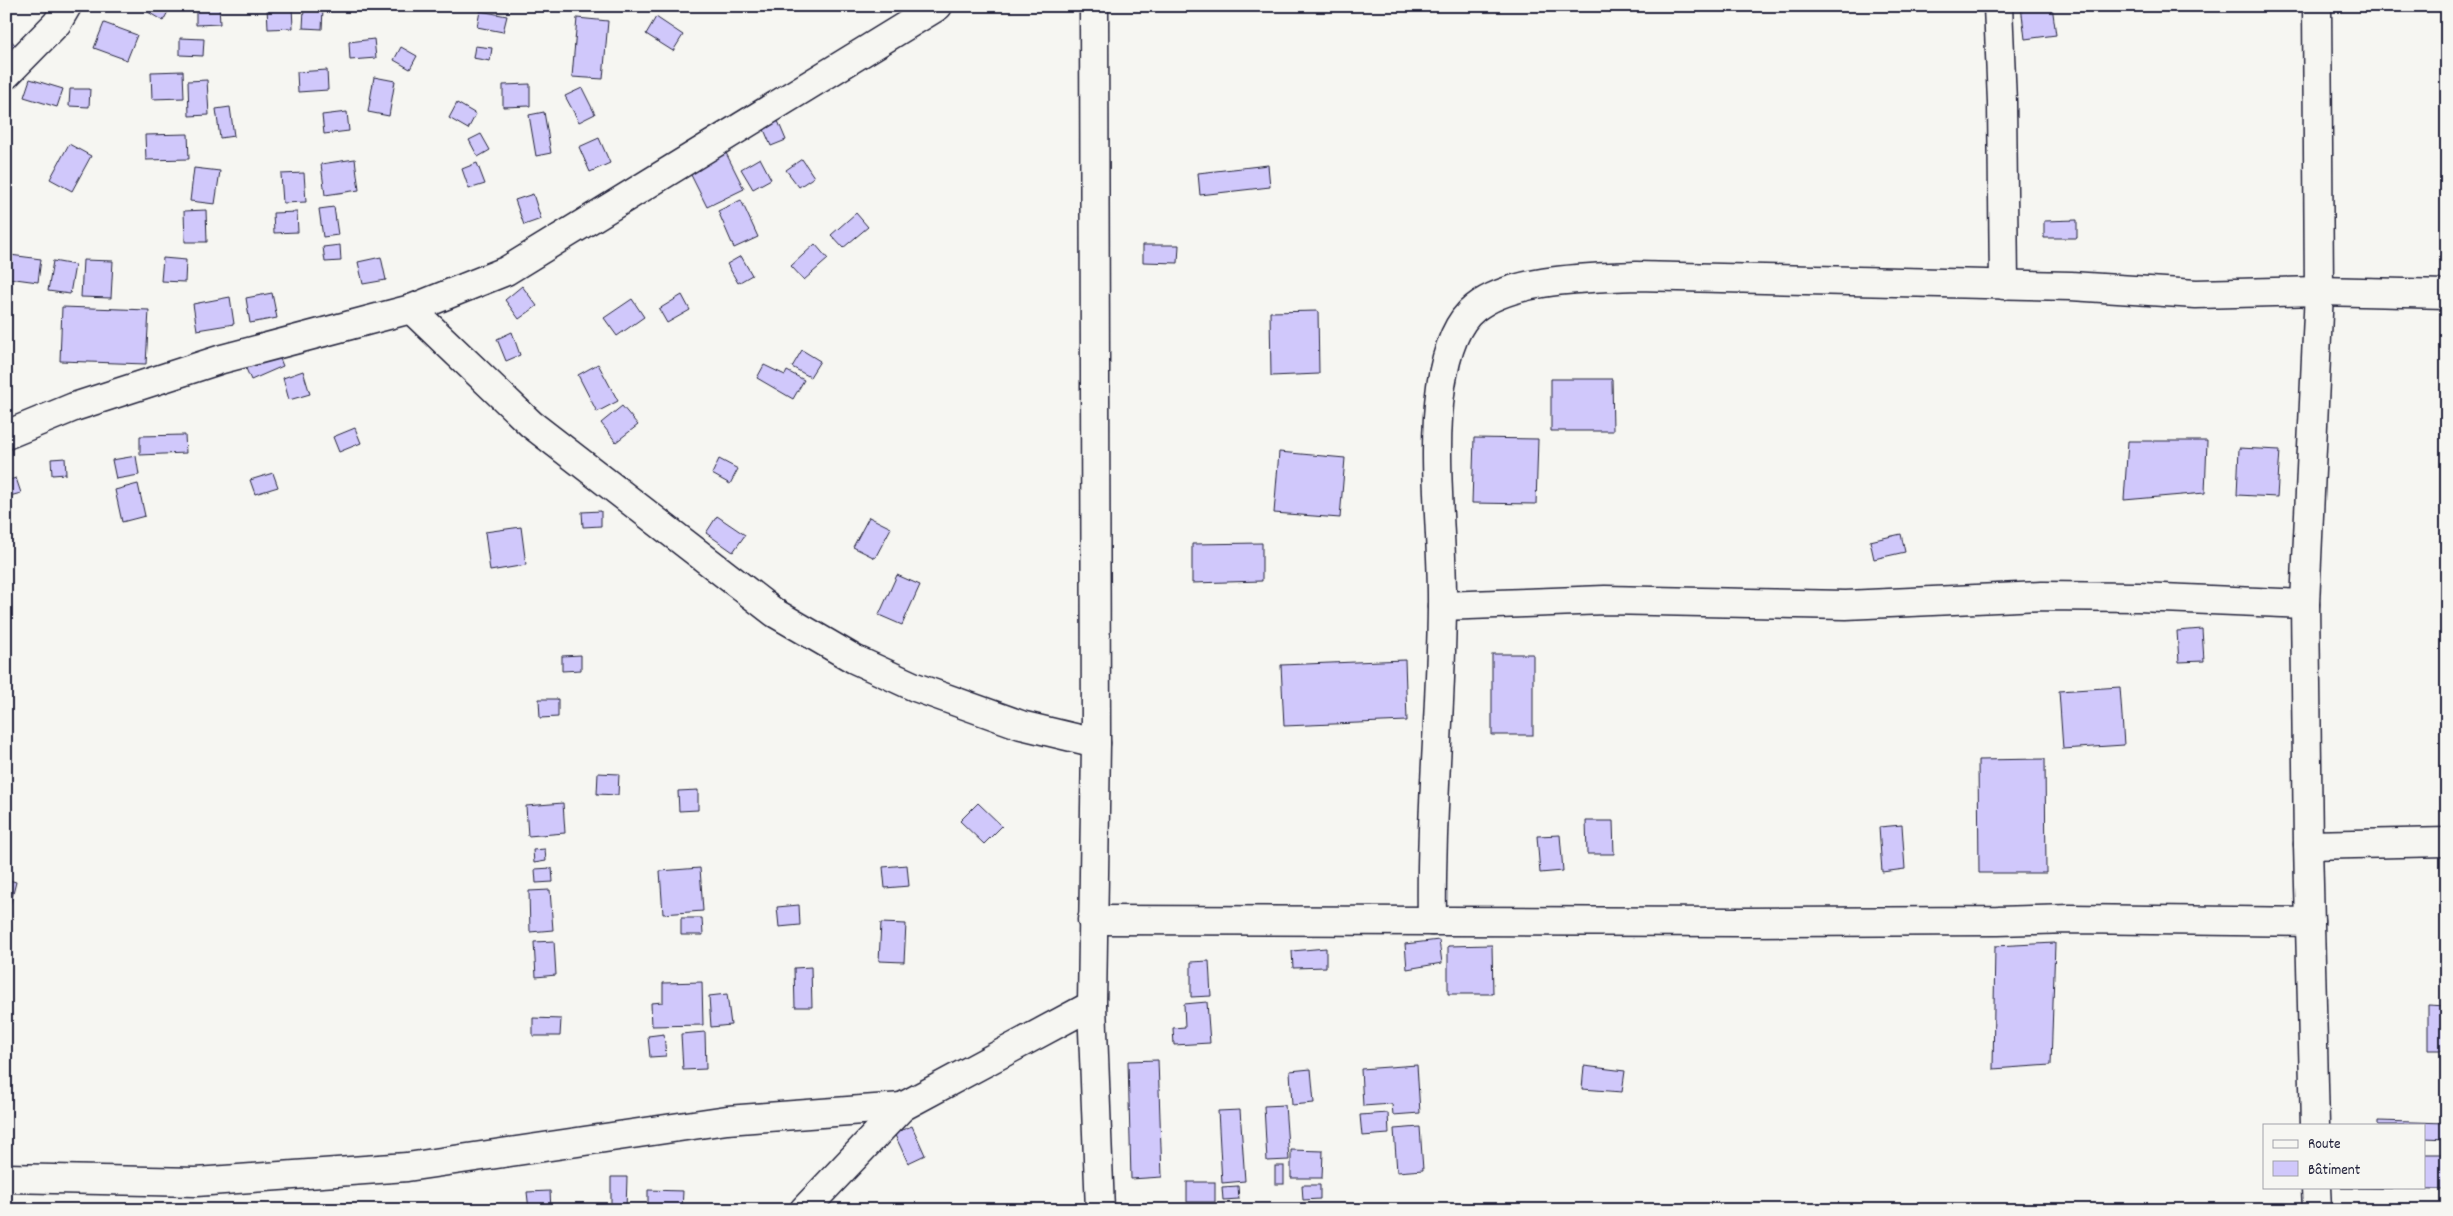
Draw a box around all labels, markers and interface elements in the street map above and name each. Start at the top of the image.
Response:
legend [2263,1124,2426,1188]
text: Route [2308,1134,2341,1156]
text: Bâtiment [2308,1160,2361,1182]

